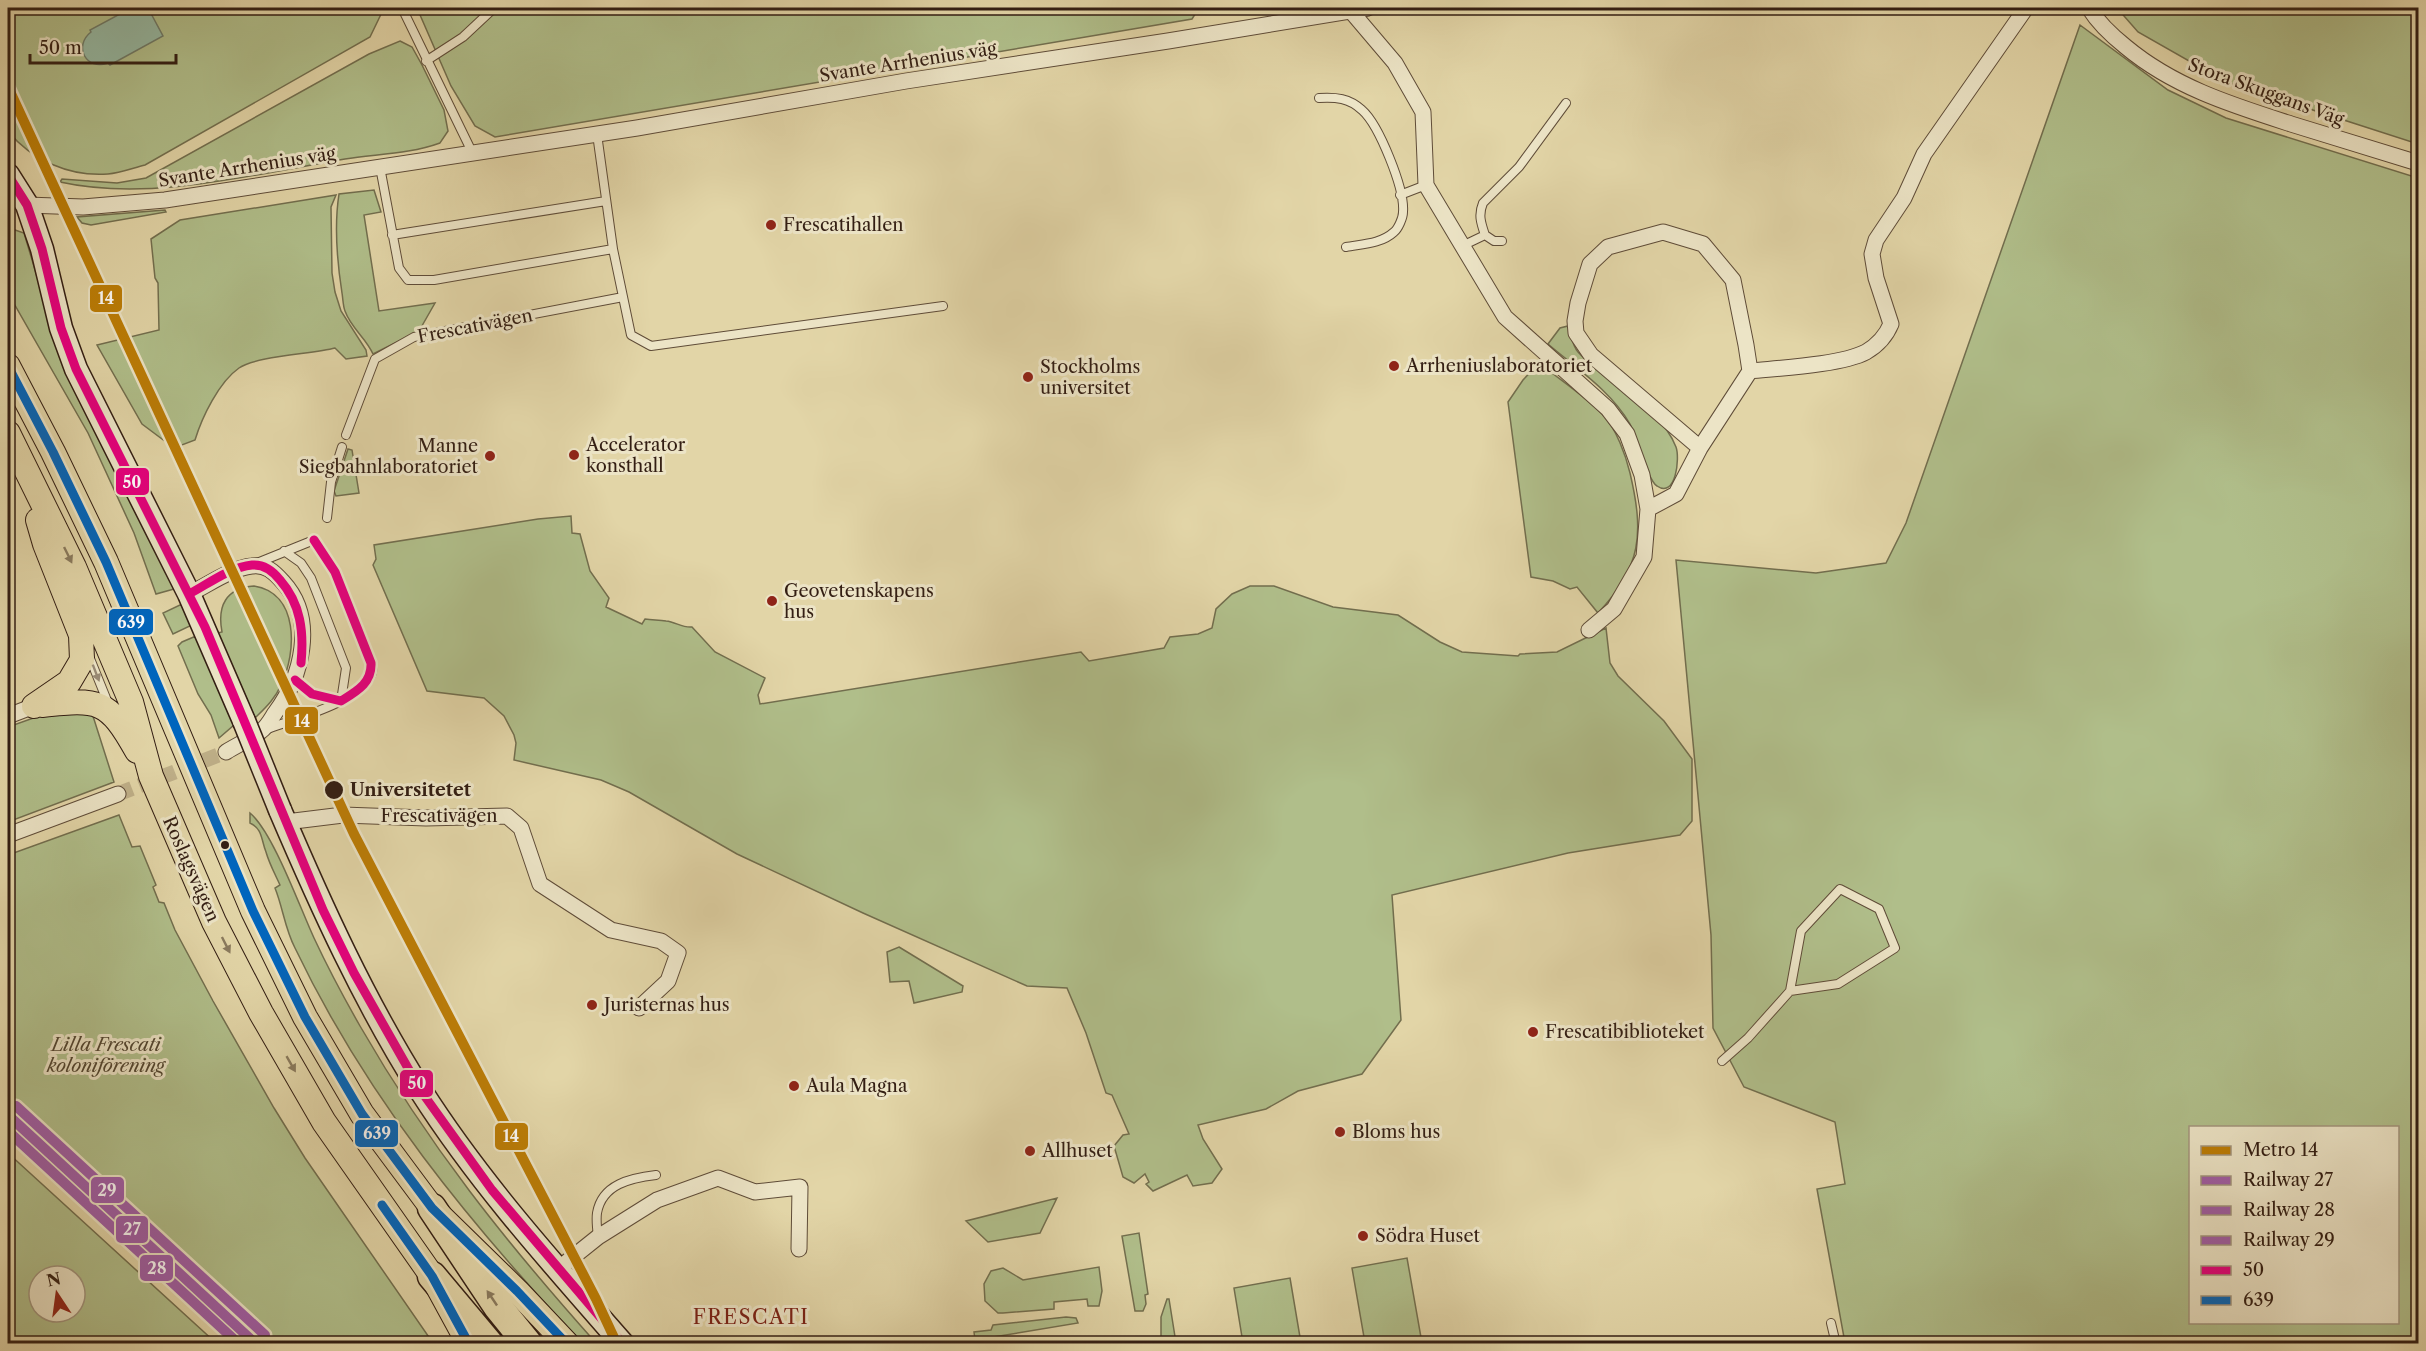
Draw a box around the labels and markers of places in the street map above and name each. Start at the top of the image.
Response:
place label: Frescatihallen [783,214,904,236]
marker: Frescatihallen [764,218,778,232]
place label: Arrheniuslaboratoriet [1405,355,1593,377]
place label: Stockholms universitet [1040,356,1140,399]
marker: Arrheniuslaboratoriet [1387,359,1401,373]
marker: Stockholms universitet [1021,370,1035,384]
place label: Accelerator konsthall [585,434,686,477]
place label: Manne Siegbahnlaboratoriet [299,435,479,478]
marker: Accelerator konsthall [567,448,581,462]
marker: Manne Siegbahnlaboratoriet [483,449,497,463]
place label: Geovetenskapens hus [784,580,934,623]
marker: Geovetenskapens hus [765,594,779,608]
marker: Universitetet [323,779,345,801]
place label: Universitetet [350,779,472,801]
unlabelled marker [219,839,231,851]
place label: Juristernas hus [601,994,730,1016]
marker: Juristernas hus [585,998,599,1012]
place label: Frescatibiblioteket [1545,1021,1705,1043]
marker: Frescatibiblioteket [1526,1025,1540,1039]
place label: Aula Magna [805,1075,908,1097]
marker: Aula Magna [787,1079,801,1093]
place label: Bloms hus [1352,1121,1440,1143]
marker: Bloms hus [1333,1125,1347,1139]
place label: Allhuset [1041,1140,1113,1162]
marker: Allhuset [1023,1144,1037,1158]
place label: Södra Huset [1375,1225,1480,1247]
marker: Södra Huset [1356,1229,1370,1243]

